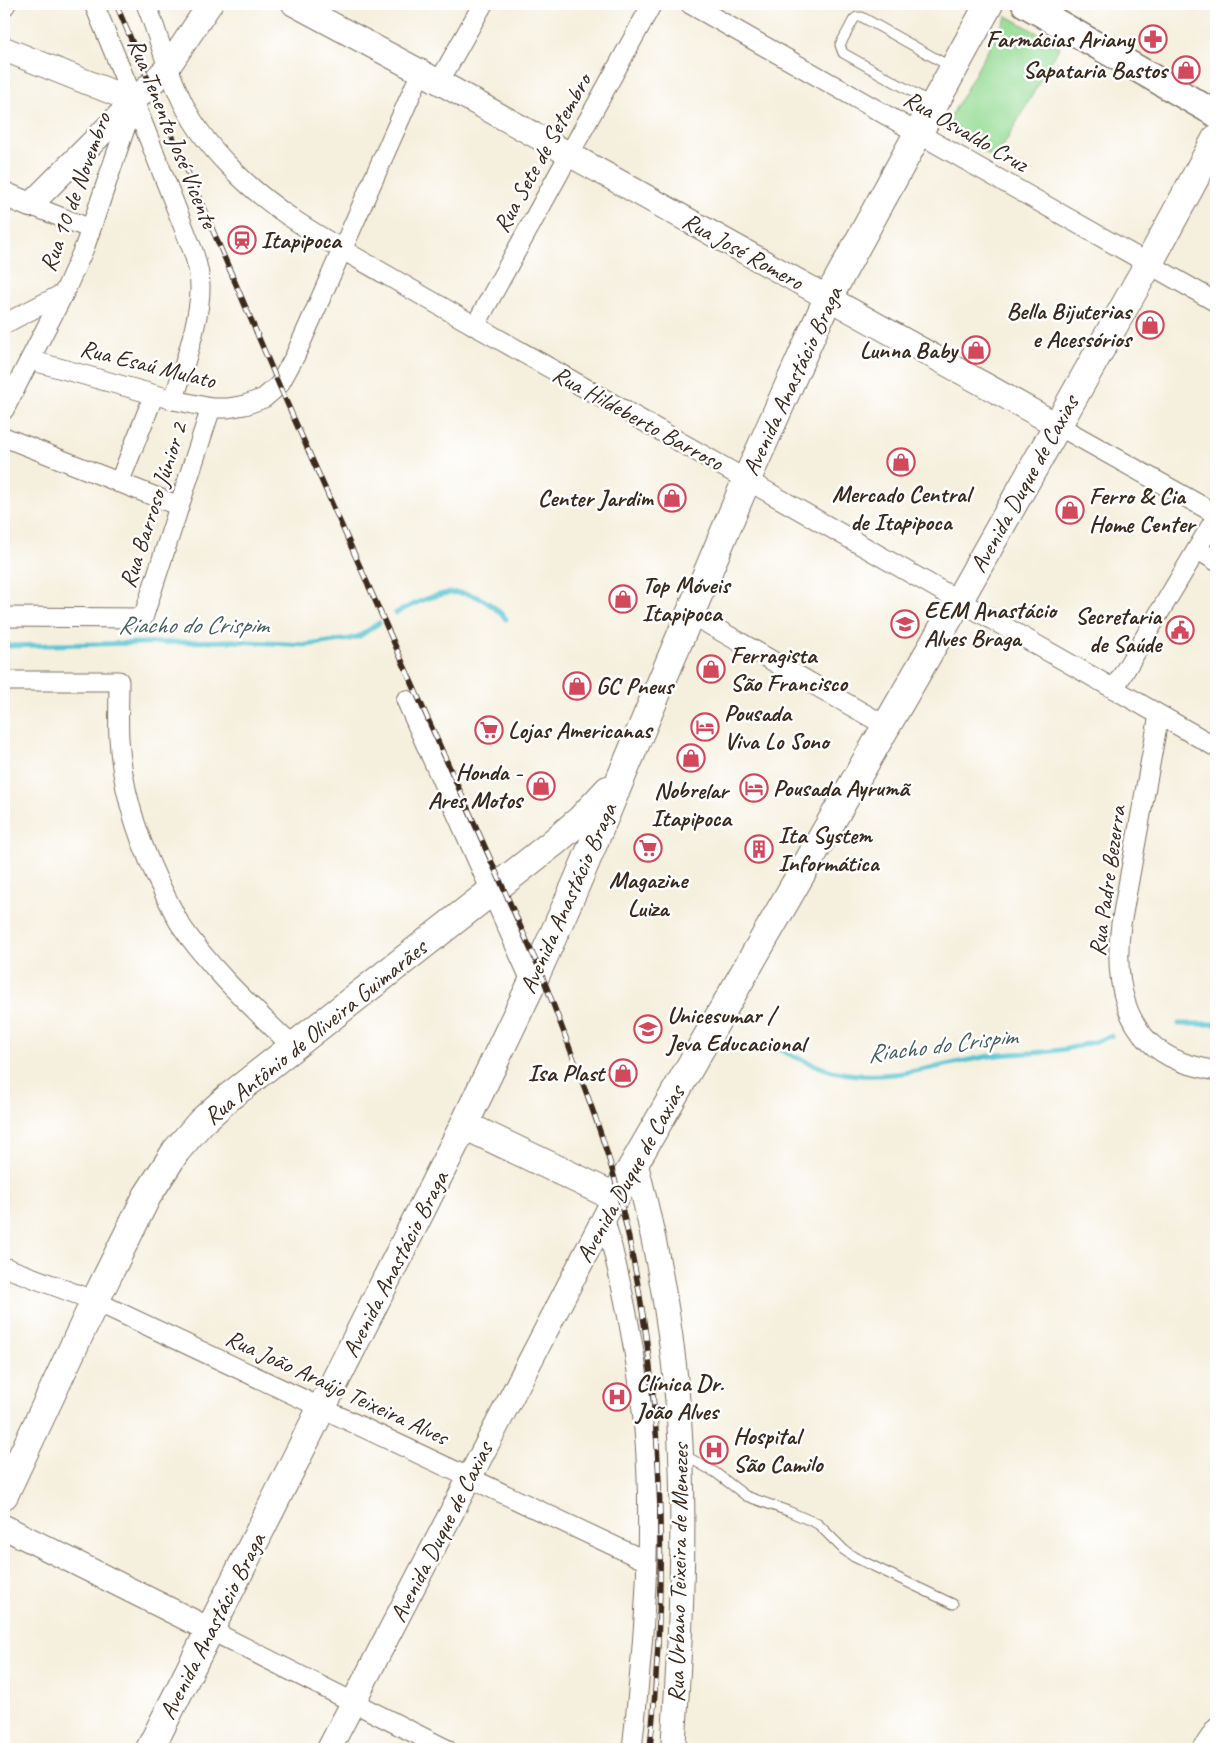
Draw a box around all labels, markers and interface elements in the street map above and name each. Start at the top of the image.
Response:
place label: Farmácias Ariany [986,24,1136,54]
pharmacy icon: Farmácias Ariany [1138,24,1168,54]
street label: Rua Tenente José Vicente [121,34,226,234]
place label: Sapataria Bastos [1023,55,1170,85]
shop icon: Sapataria Bastos [1171,55,1201,85]
street label: Rua Sete de Setembro [486,66,599,238]
street label: Rua Osvaldo Cruz [898,83,1035,179]
street label: Rua 10 de Novembro [32,107,118,275]
street label: Rua José Romero [677,206,810,297]
station icon: Itapipoca [227,225,257,255]
place label: Itapipoca [261,225,343,255]
street label: Avenida Anastácio Braga [735,280,850,480]
place label: Bella Bijuterias e Acessórios [1006,296,1134,354]
shop icon: Bella Bijuterias e Acessórios [1135,310,1165,340]
street label: Rua Esaú Mulato [77,333,220,396]
place label: Lunna Baby [860,335,960,365]
shop icon: Lunna Baby [961,335,991,365]
street label: Rua Hildeberto Barroso [548,359,730,478]
street label: Avenida Duque de Caxias [963,388,1086,578]
street label: Rua Barroso Júnior 2 [112,416,195,591]
shop icon: Mercado Central de Itapipoca [886,447,916,477]
place label: Mercado Central de Itapipoca [832,479,975,537]
place label: Ferro & Cia Home Center [1089,481,1197,539]
place label: Center Jardim [538,483,654,513]
shop icon: Center Jardim [657,483,687,513]
shop icon: Ferro & Cia Home Center [1055,495,1085,525]
place label: Top Móveis Itapipoca [642,570,732,628]
shop icon: Top Móveis Itapipoca [608,584,638,614]
place label: EEM Anastácio Alves Braga [924,595,1058,653]
place label: Secretaria de Saúde [1075,601,1163,659]
water label: Riacho do Crispim [118,609,271,641]
school or university icon: EEM Anastácio Alves Braga [890,609,920,639]
public building icon: Secretaria de Saúde [1165,615,1195,645]
place label: Ferragista São Francisco [730,640,849,698]
shop icon: Ferragista São Francisco [696,654,726,684]
shop icon: GC Pneus [562,671,592,701]
place label: GC Pneus [596,671,675,701]
place label: Pousada Viva Lo Sono [724,698,831,756]
hotel icon: Pousada Viva Lo Sono [690,712,720,742]
supermarket icon: Lojas Americanas [474,715,504,745]
place label: Lojas Americanas [508,715,654,745]
shop icon: Nobrelar Itapipoca [676,743,706,773]
place label: Honda - Ares Motos [428,757,525,815]
shop icon: Honda - Ares Motos [526,771,556,801]
hotel icon: Pousada Ayrumã [739,773,769,803]
place label: Pousada Ayrumã [773,773,911,803]
place label: Nobrelar Itapipoca [651,775,733,833]
street label: Avenida Anastácio Braga [513,797,624,998]
street label: Rua Padre Bezerra [1082,802,1133,958]
place label: Ita System Informática [778,820,881,878]
supermarket icon: Magazine Luiza [633,833,663,863]
building icon: Ita System Informática [744,834,774,864]
place label: Magazine Luiza [609,865,689,923]
street label: Rua Antônio de Oliveira Guimarães [198,931,435,1131]
place label: Unicesumar / Jeva Educacional [665,1000,810,1058]
school or university icon: Unicesumar / Jeva Educacional [633,1014,663,1044]
water label: Riacho do Crispim [866,1020,1021,1070]
place label: Isa Plast [528,1058,607,1088]
shop icon: Isa Plast [608,1058,638,1088]
street label: Avenida Duque de Caxias [569,1078,692,1268]
street label: Avenida Anastácio Braga [335,1165,456,1362]
street label: Rua João Araújo Teixeira Alves [221,1322,455,1452]
place label: Clínica Dr. João Alves [634,1368,725,1426]
hospital icon: Clínica Dr. João Alves [602,1382,632,1412]
place label: Hospital São Camilo [733,1421,825,1479]
street label: Avenida Duque de Caxias [383,1435,501,1627]
hospital icon: Hospital São Camilo [699,1435,729,1465]
street label: Rua Urbano Teixeira de Menezes [661,1441,695,1703]
street label: Avenida Anastácio Braga [152,1527,273,1724]

